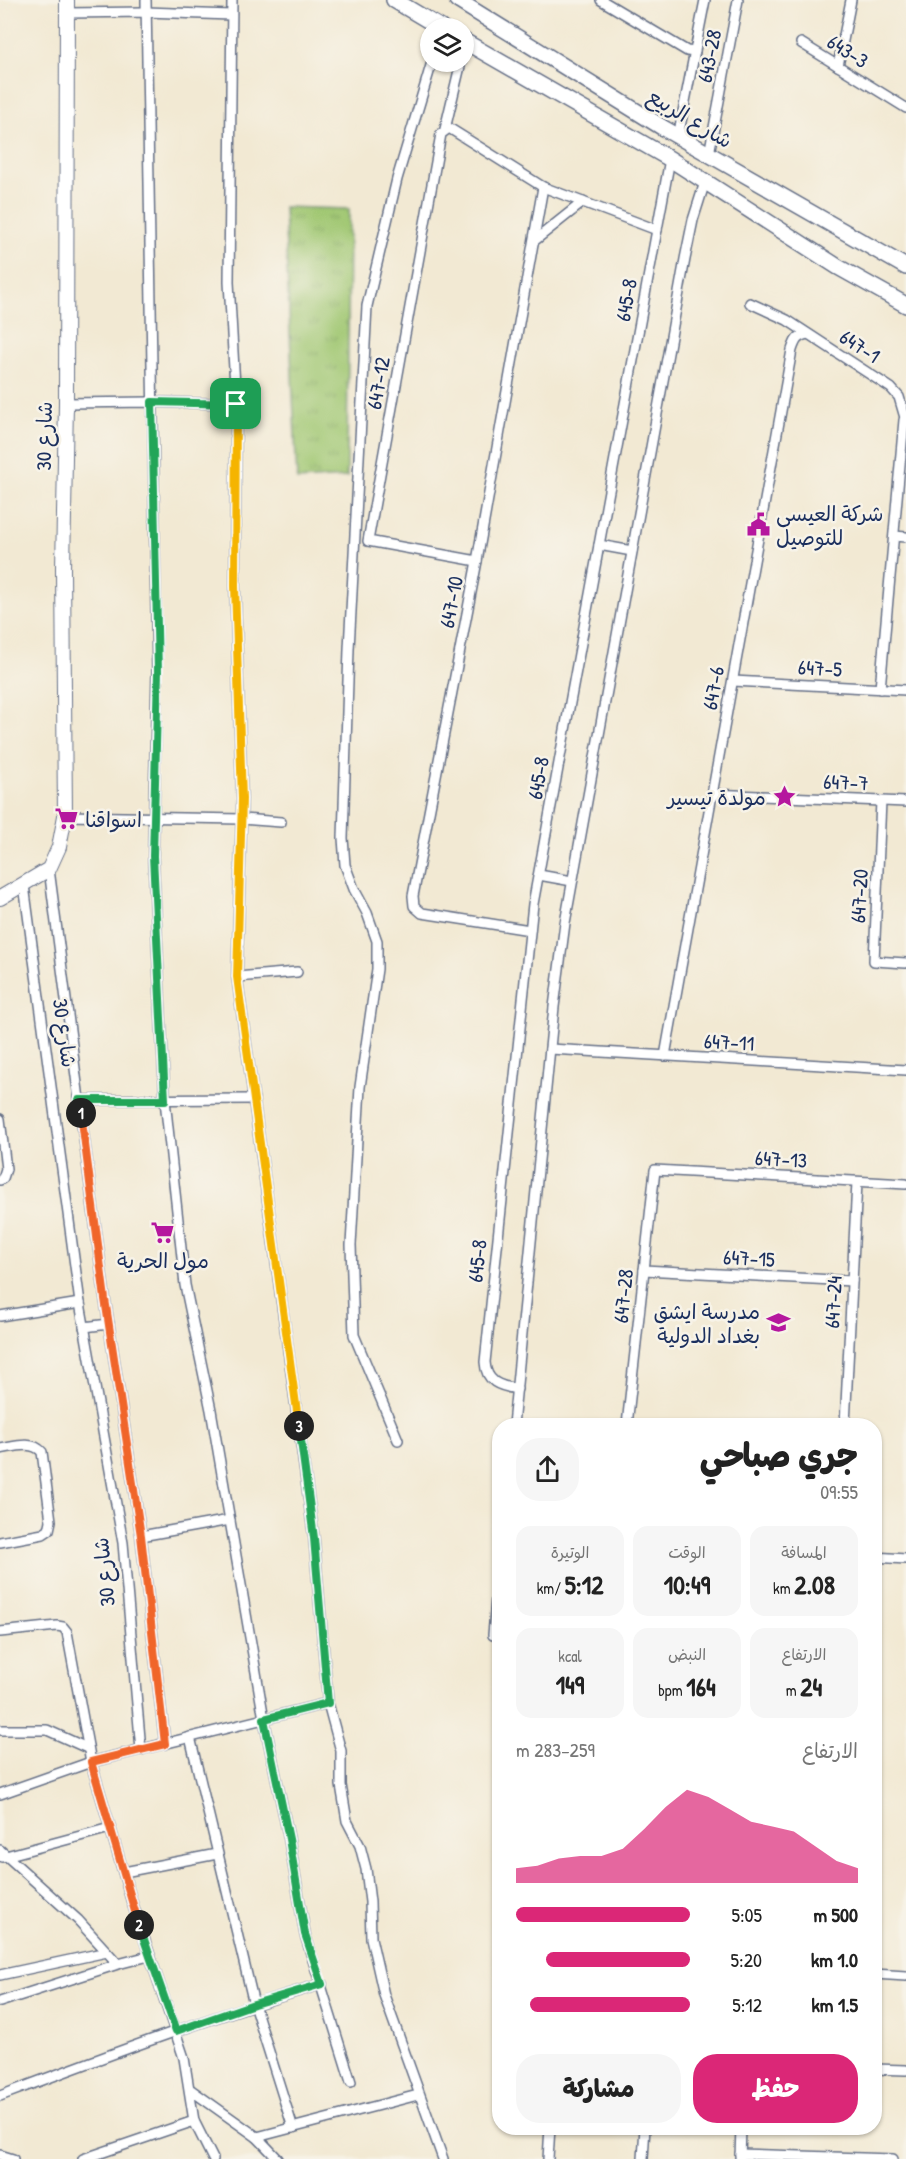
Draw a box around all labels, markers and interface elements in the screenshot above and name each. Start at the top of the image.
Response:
map controls [420,18,474,72]
button: layers [420,18,474,72]
street label: 643-28 [690,27,728,85]
street label: 643-3 [822,27,874,75]
street label: شارع الربيع [642,81,738,156]
street label: 645-8 [608,276,644,324]
street label: 647-1 [834,322,886,370]
street label: 647-12 [359,354,397,411]
pin [210,378,261,429]
icon: arrive [219,387,252,420]
street label: شارع 30 [29,401,60,471]
place label: شركة العيسى للتوصيل [776,499,884,552]
public building icon: شركة العيسى للتوصيل [745,512,771,538]
street label: 647-10 [432,574,470,630]
street label: 647-5 [797,652,843,684]
street label: 647-6 [695,664,731,712]
street label: 645-8 [520,754,556,802]
street label: 647-7 [823,767,869,797]
place label: مولدة تيسير [666,783,766,812]
place icon: مولدة تيسير [771,784,797,810]
place label: اسواقنا [85,805,142,834]
supermarket icon: اسواقنا [54,806,80,832]
street label: 647-20 [843,868,875,924]
street label: شارع 30 [45,997,84,1069]
street label: 647-11 [703,1026,755,1058]
pin: 1 [66,1098,96,1128]
text: 1 [78,1102,84,1124]
street label: 647-13 [754,1143,808,1175]
supermarket icon: مول الحرية [150,1219,176,1245]
street label: 645-8 [460,1238,494,1284]
street label: 647-15 [722,1242,776,1274]
place label: مول الحرية [117,1246,209,1275]
street label: 647-28 [606,1268,640,1324]
street label: 647-24 [817,1275,849,1329]
place label: مدرسة ايشق بغداد الدولية [654,1297,760,1350]
school or university icon: مدرسة ايشق بغداد الدولية [765,1310,791,1336]
pin: 3 [284,1411,314,1441]
text: 3 [295,1415,303,1437]
text: جري صباحي [700,1433,858,1477]
button: share [516,1438,579,1501]
text: 09:55 [820,1478,858,1505]
street label: شارع 30 [86,1536,123,1608]
text: الوتيرة [551,1541,589,1563]
text: الوقت [668,1541,706,1563]
text: المسافة [781,1541,827,1563]
text: 5:12 [565,1567,603,1602]
text: 10:49 [664,1567,710,1602]
text: 2.08 [794,1567,835,1602]
text: /km [537,1577,565,1599]
text: km [773,1577,794,1599]
text: النبض [668,1643,706,1665]
text: الارتفاع [782,1643,826,1665]
text: kcal [558,1645,582,1667]
text: 149 [556,1667,584,1702]
text: 164 [686,1669,716,1704]
text: 24 [800,1669,822,1704]
text: bpm [658,1679,686,1701]
text: m [786,1679,800,1701]
text: 259–283 m [516,1736,595,1763]
text: الارتفاع [802,1737,858,1764]
text: 5:05 [731,1901,762,1928]
text: 500 m [813,1901,858,1928]
pin: 2 [124,1910,154,1940]
text: 2 [135,1914,143,1936]
text: 5:20 [731,1946,762,1973]
text: 1.0 km [811,1946,858,1973]
text: 5:12 [732,1991,762,2018]
text: 1.5 km [811,1991,858,2018]
button: مشاركة [516,2054,681,2123]
button: حفظ [693,2054,858,2123]

